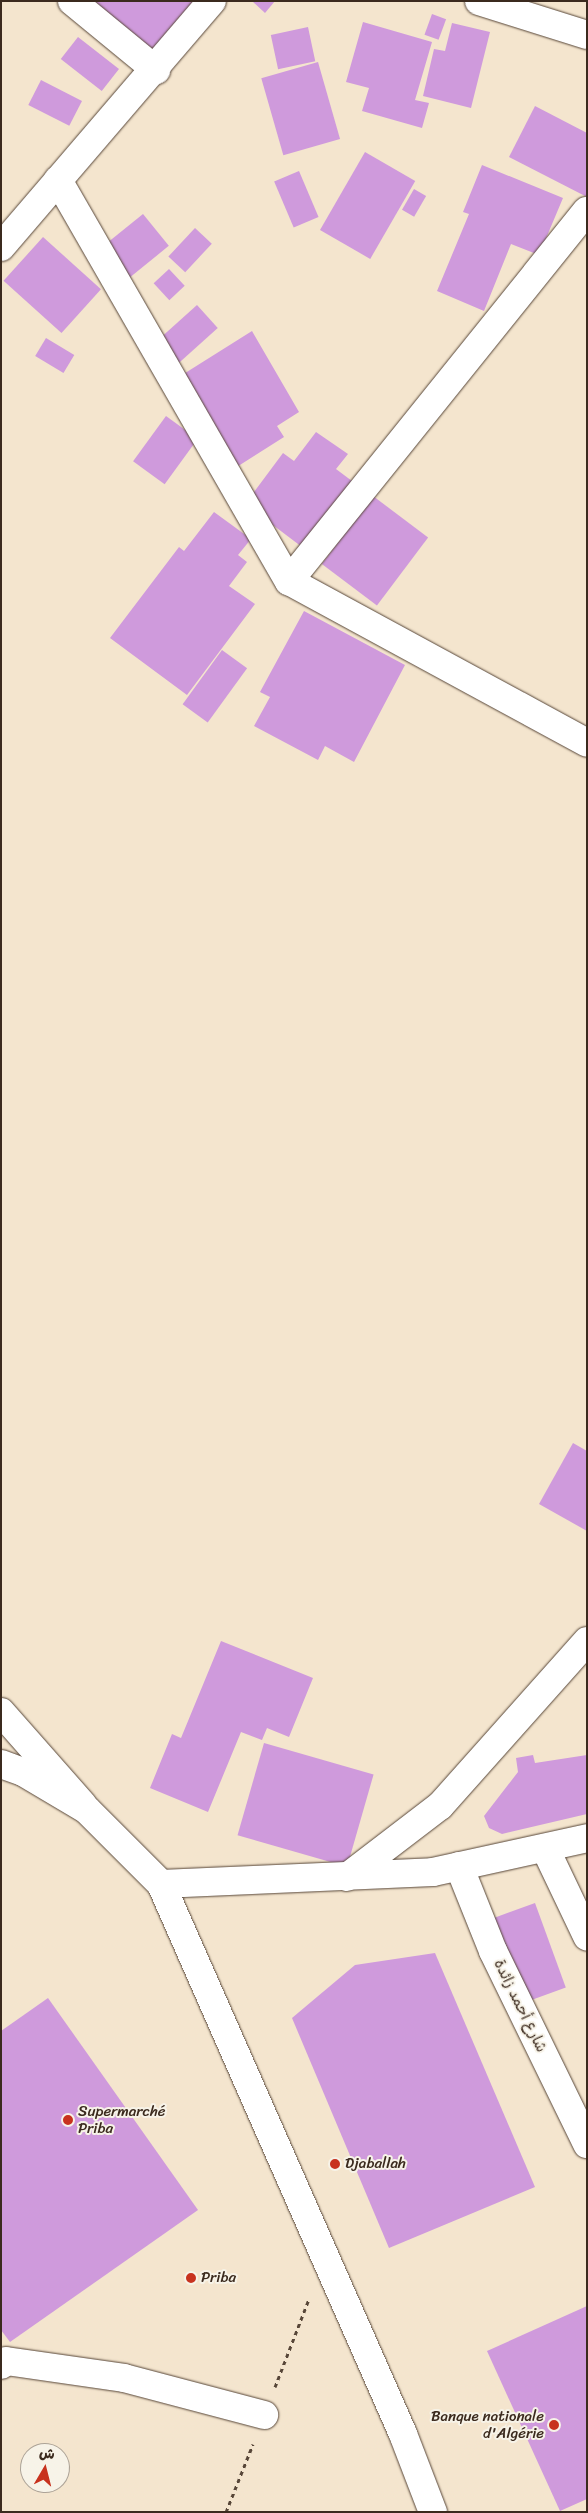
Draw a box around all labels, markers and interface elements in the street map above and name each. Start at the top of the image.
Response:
street label: شارع أحمد زائدة [490,1957,550,2055]
place label: Supermarché Priba [78,2102,165,2137]
marker: Supermarché Priba [62,2114,74,2126]
place label: Djaballah [345,2155,406,2173]
marker: Djaballah [329,2158,341,2170]
place label: Priba [201,2269,236,2287]
marker: Priba [185,2272,197,2284]
place label: Banque nationale d'Algérie [431,2407,544,2442]
marker: Banque nationale d'Algérie [548,2419,560,2431]
text: ش [38,2440,56,2467]
north arrow [20,2443,70,2493]

